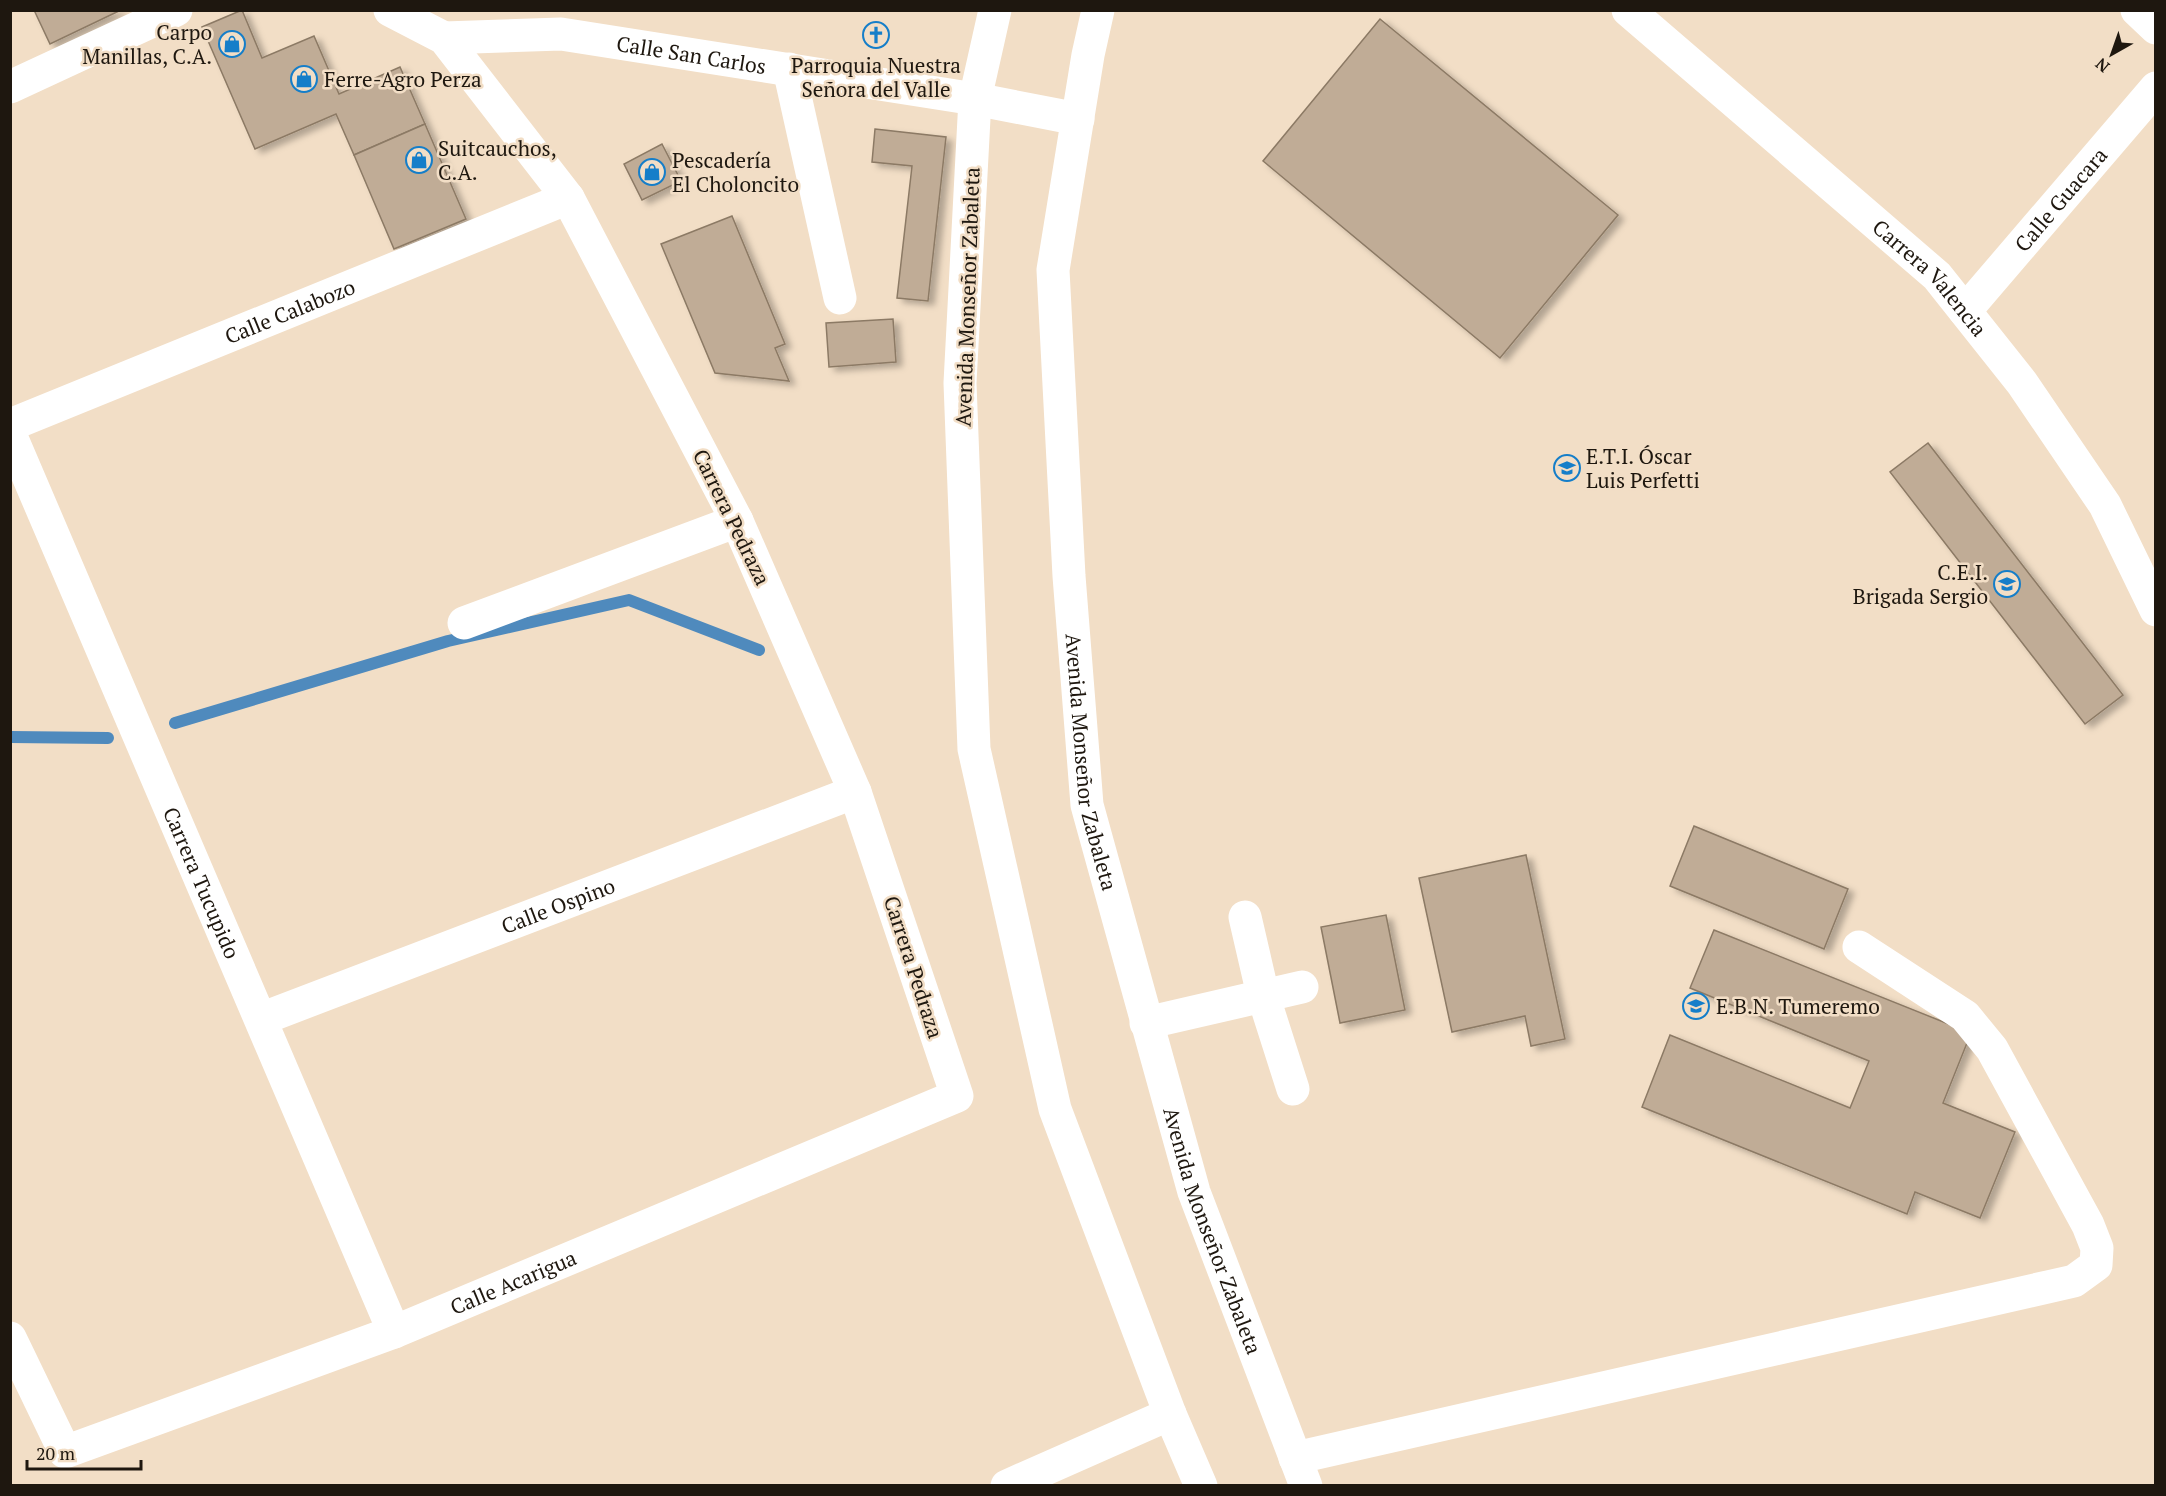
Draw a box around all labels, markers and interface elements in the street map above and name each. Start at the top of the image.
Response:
place label: Carpo Manillas, C.A. [82,18,212,70]
church icon: Parroquia Nuestra Señora del Valle [861,20,891,50]
north arrow [2082,24,2142,84]
shop icon: Carpo Manillas, C.A. [217,29,247,59]
street label: Calle San Carlos [614,29,768,80]
place label: Parroquia Nuestra Señora del Valle [791,51,961,103]
text: N [2091,53,2114,78]
shop icon: Ferre-Agro Perza [289,64,319,94]
place label: Ferre-Agro Perza [324,65,482,93]
place label: Suitcauchos, C.A. [438,134,557,186]
street label: Calle Guacara [2008,141,2113,257]
shop icon: Suitcauchos, C.A. [404,145,434,175]
place label: Pescadería El Choloncito [672,146,799,198]
shop icon: Pescadería El Choloncito [637,157,667,187]
street label: Avenida Monseñor Zabaleta [948,166,986,427]
street label: Carrera Valencia [1867,213,1994,342]
street label: Calle Calabozo [221,272,359,350]
place label: E.T.I. Óscar Luis Perfetti [1586,442,1700,494]
street label: Carrera Pedraza [687,444,777,590]
school or university icon: E.T.I. Óscar Luis Perfetti [1552,453,1582,483]
place label: C.E.I. Brigada Sergio [1853,558,1988,610]
school or university icon: C.E.I. Brigada Sergio [1992,569,2022,599]
street label: Avenida Monseñor Zabaleta [1060,632,1124,894]
street label: Carrera Tucupido [157,803,247,963]
street label: Calle Ospino [497,871,619,940]
street label: Carrera Pedraza [878,892,950,1042]
school or university icon: E.B.N. Tumeremo [1681,991,1711,1021]
place label: E.B.N. Tumeremo [1716,992,1880,1020]
street label: Avenida Monseñor Zabaleta [1157,1104,1269,1358]
street label: Calle Acarigua [446,1243,581,1321]
scale bar [27,1433,141,1471]
text: 20 m [36,1441,76,1465]

